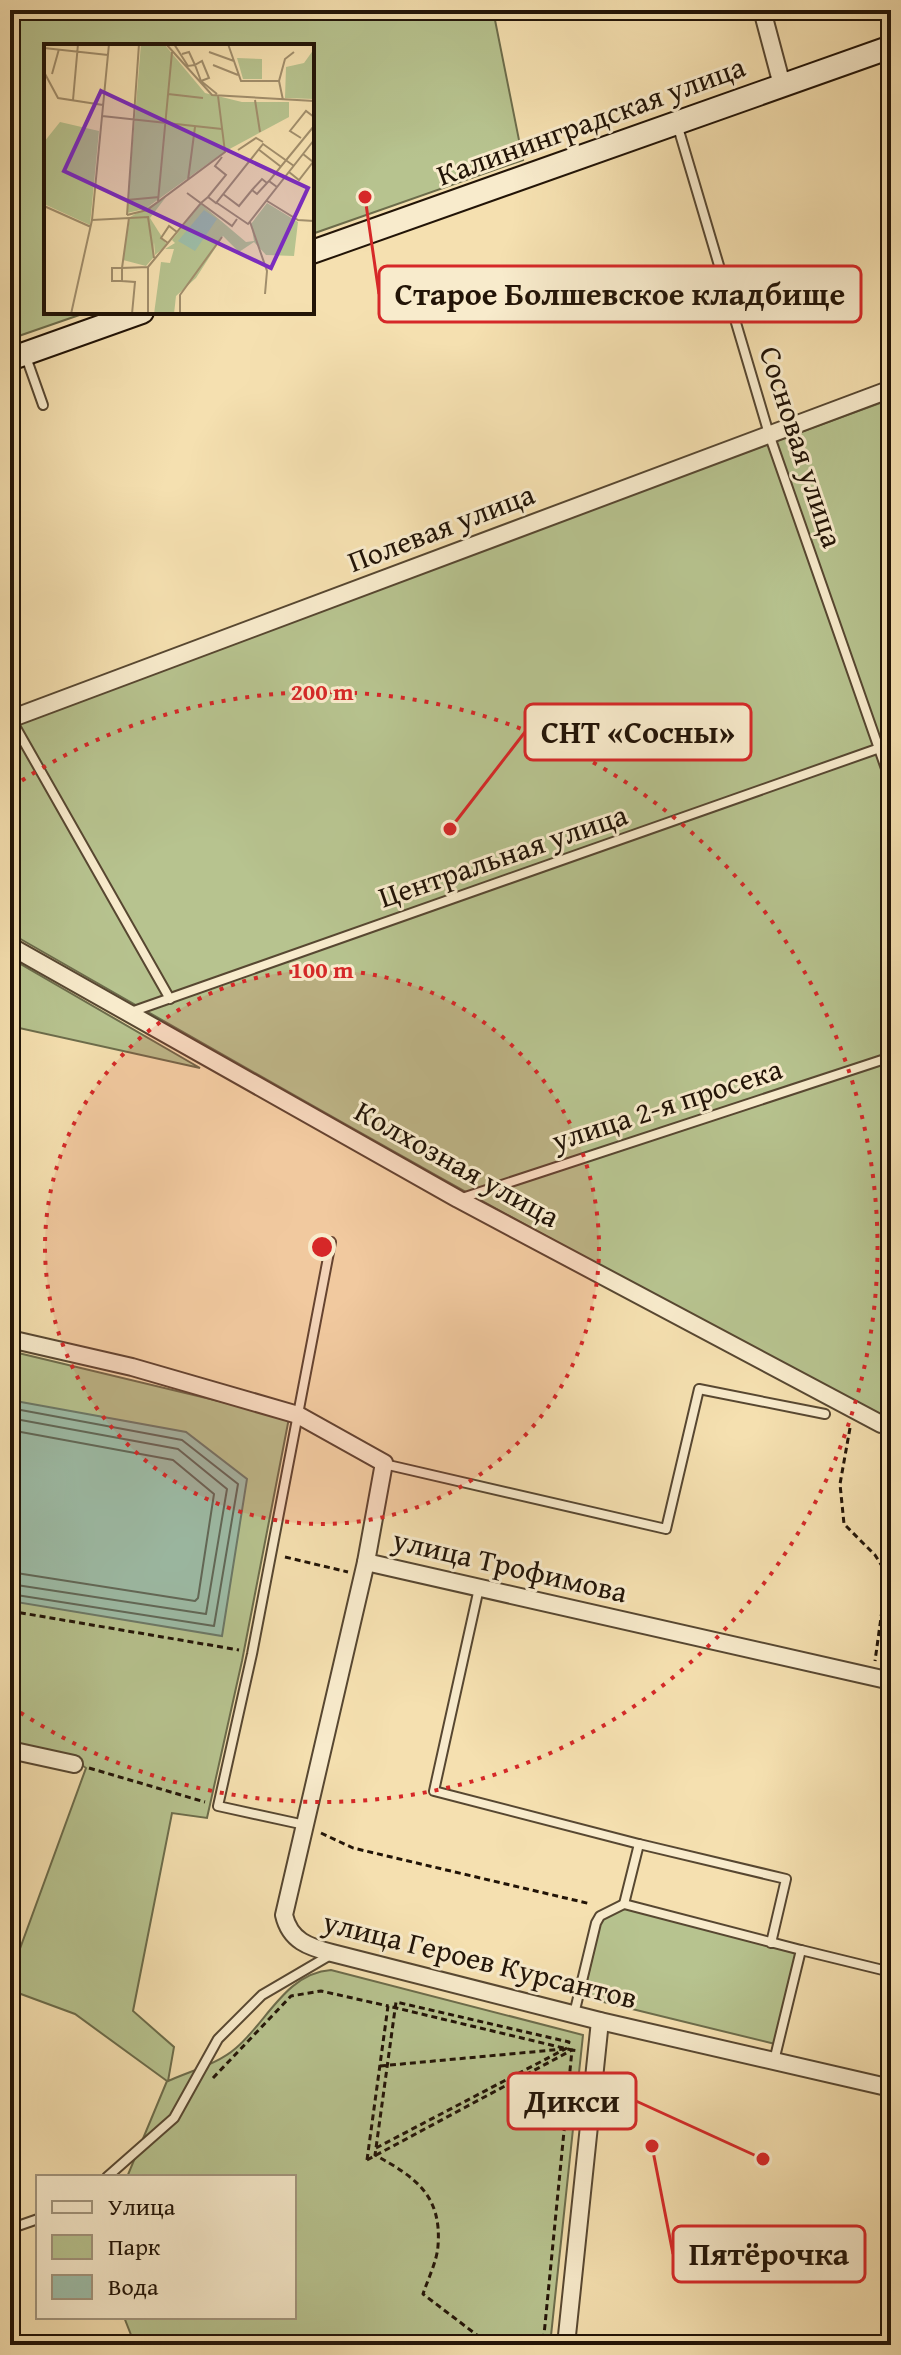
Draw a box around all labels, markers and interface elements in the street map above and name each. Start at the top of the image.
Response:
inset map [44,44,314,314]
street label: Калининградская улица [430,44,752,196]
callout: Старое Болшевское кладбище [379,266,861,322]
text: Старое Болшевское кладбище [395,270,845,317]
street label: Сосновая улица [749,340,855,554]
street label: Полевая улица [341,471,541,583]
text: 200 m [290,674,354,709]
callout: СНТ «Сосны» [525,704,751,760]
text: СНТ «Сосны» [541,708,735,755]
street label: Центральная улица [372,792,634,918]
text: 100 m [290,952,354,987]
street label: улица 2-я просека [545,1046,788,1162]
street label: Колхозная улица [347,1089,569,1238]
centre of rings [308,1233,336,1261]
street label: улица Трофимова [388,1516,633,1614]
street label: улица Героев Курсантов [318,1898,642,2019]
callout: Дикси [508,2073,636,2129]
text: Дикси [523,2077,620,2124]
legend [36,2175,296,2319]
text: Улица [108,2189,176,2224]
callout: Пятёрочка [673,2226,865,2282]
text: Парк [108,2229,161,2264]
text: Пятёрочка [689,2230,850,2277]
text: Вода [108,2269,159,2304]

